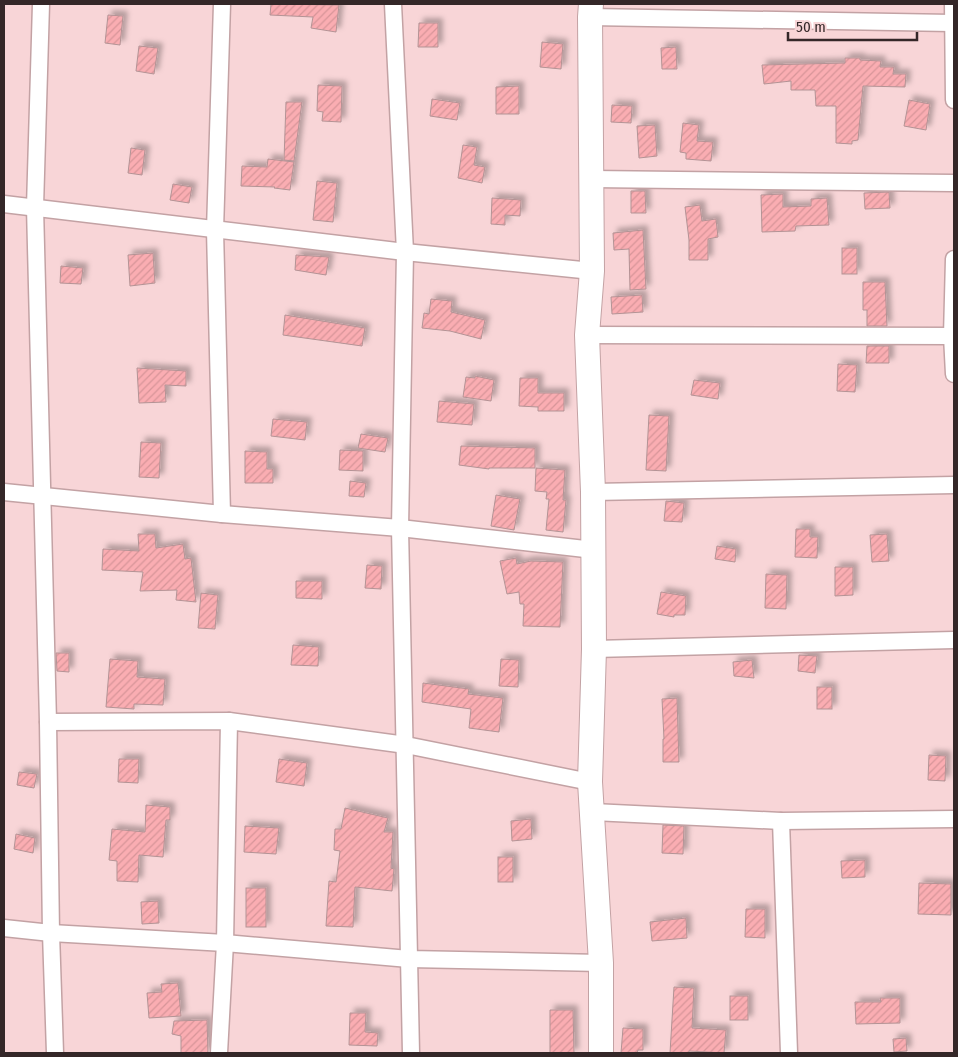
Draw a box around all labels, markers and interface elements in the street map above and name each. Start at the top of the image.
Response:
scale bar [788,10,917,42]
text: 50 m [796,18,826,36]

